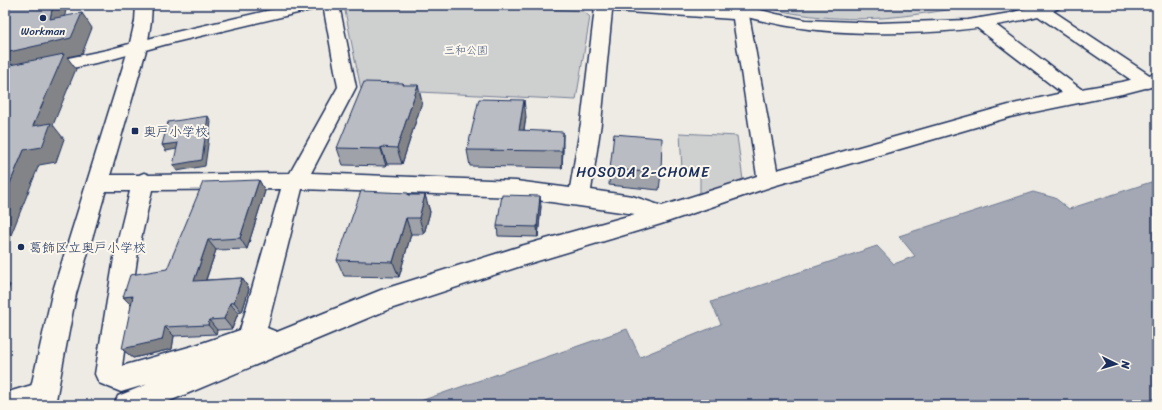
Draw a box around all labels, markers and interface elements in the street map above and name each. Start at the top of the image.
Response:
marker: Workman [38,13,48,23]
place label: Workman [21,22,65,41]
park label: 三和公園 [444,41,488,60]
place label: 奥戸小学校 [143,120,208,143]
marker: 奥戸小学校 [130,126,140,136]
district label: HOSODA 2-CHOME [576,160,710,185]
place label: 葛飾区立奥戸小学校 [29,236,146,259]
marker: 葛飾区立奥戸小学校 [16,242,26,252]
north arrow [1096,344,1136,384]
text: N [1116,359,1135,370]

